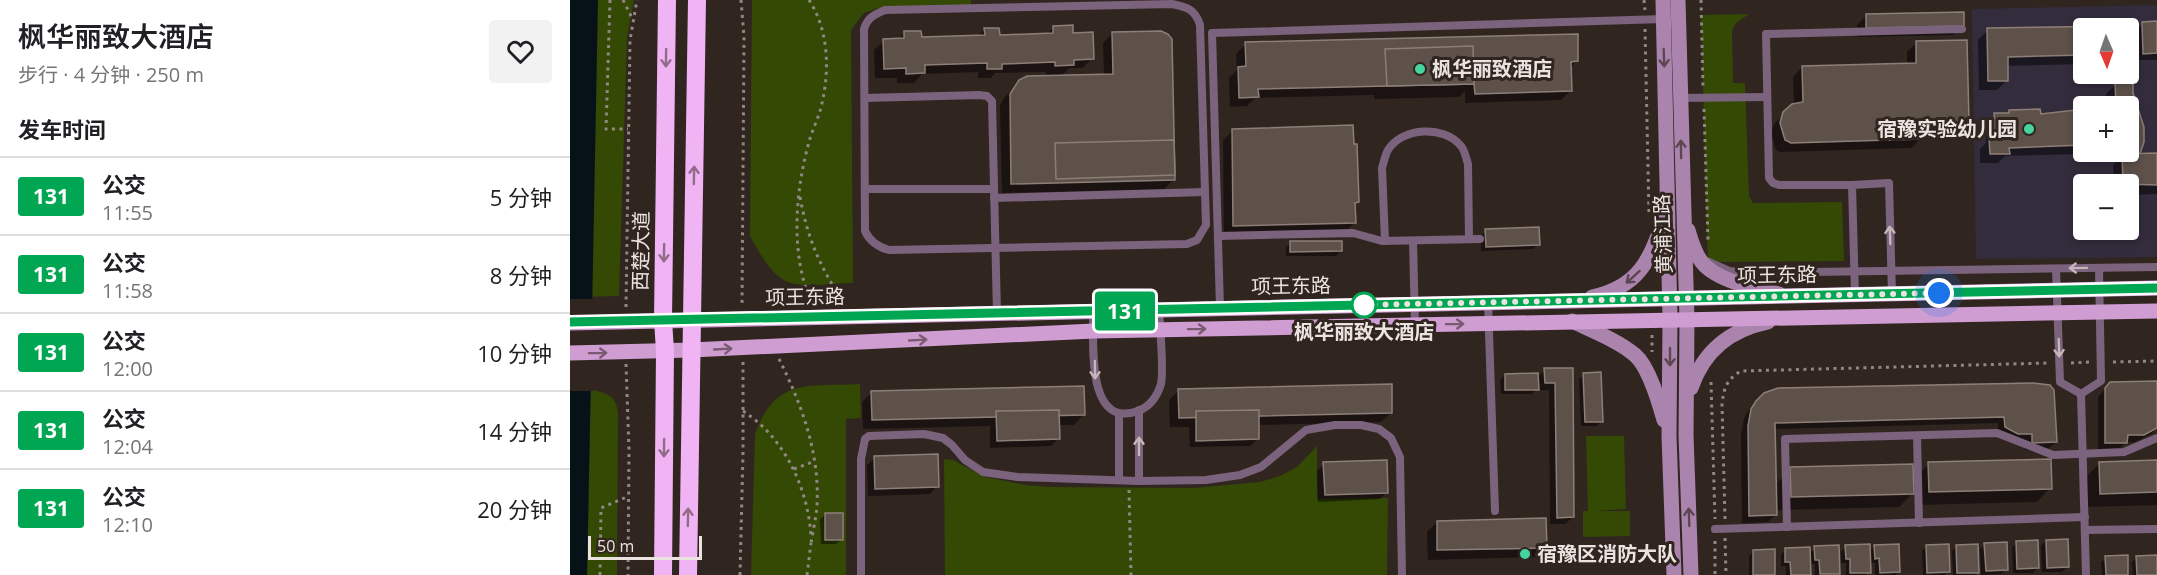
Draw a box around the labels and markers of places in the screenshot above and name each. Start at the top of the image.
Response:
place label: 枫华丽致酒店 [1432,55,1552,82]
marker: 枫华丽致酒店 [1413,62,1427,76]
place label: 宿豫实验幼儿园 [1877,115,2017,142]
marker: 宿豫实验幼儿园 [2022,122,2036,136]
marker: 枫华丽致大酒店 [1351,292,1377,318]
place label: 枫华丽致大酒店 [1294,318,1434,345]
place label: 宿豫区消防大队 [1537,540,1677,567]
marker: 宿豫区消防大队 [1518,547,1532,561]

